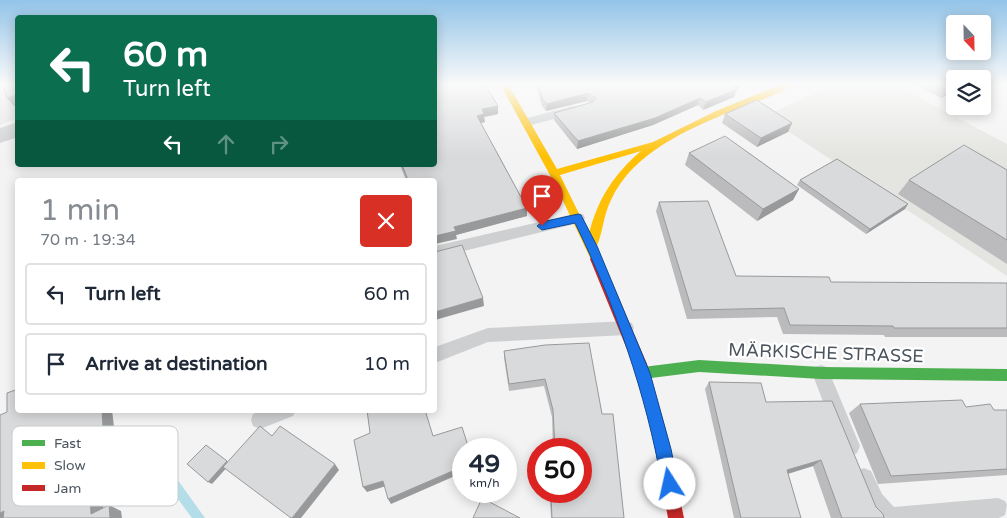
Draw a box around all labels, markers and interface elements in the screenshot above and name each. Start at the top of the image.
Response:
north arrow [946,15,991,60]
map controls [946,15,991,115]
text: 60 m [123,34,208,76]
icon: left [40,35,105,100]
button: layers [946,70,991,115]
text: Turn left [123,76,211,102]
icon: left [159,130,187,158]
icon: ahead [212,130,240,158]
icon: right [265,130,293,158]
pin [521,175,563,226]
icon: arrive [528,182,556,210]
text: 1 min [40,192,120,229]
button: close [360,195,412,247]
text: 70 m · 19:34 [40,230,136,250]
icon: left [42,280,70,308]
text: Turn left [85,283,161,305]
text: 60 m [364,283,410,305]
street label: MÄRKISCHE STRASSE [728,339,924,367]
icon: arrive [42,350,70,378]
text: Arrive at destination [85,353,268,375]
text: 10 m [364,353,410,375]
legend [12,426,178,506]
text: Fast [54,435,82,452]
speed limit sign: 50 [527,438,592,503]
text: 49 [469,449,500,479]
text: Slow [54,457,86,474]
position arrow [643,457,695,509]
text: km/h [469,476,500,490]
text: Jam [54,480,81,497]

